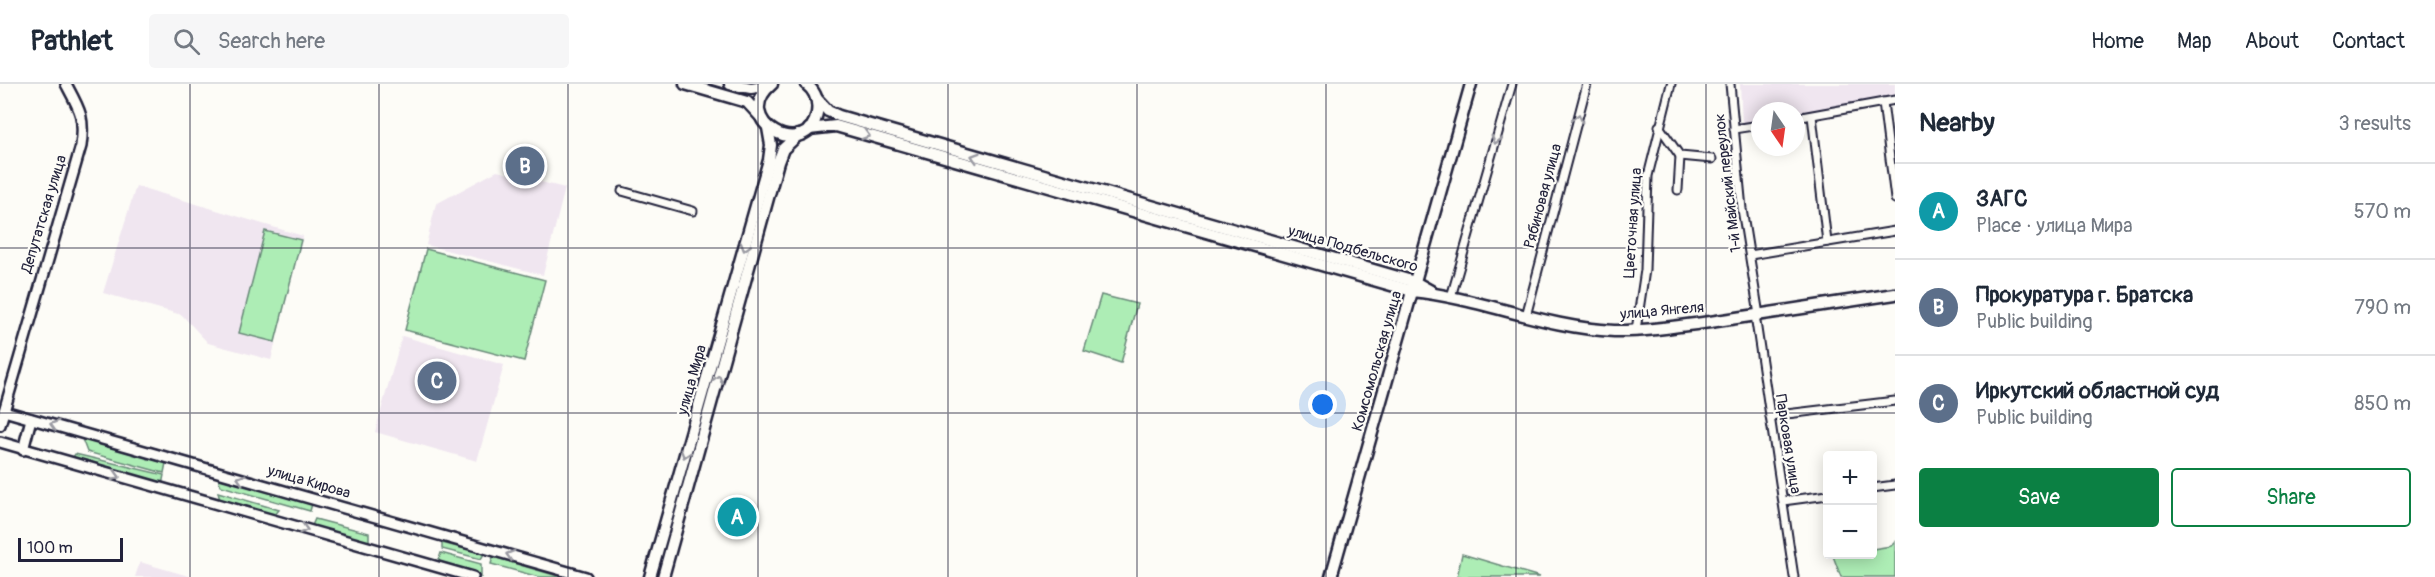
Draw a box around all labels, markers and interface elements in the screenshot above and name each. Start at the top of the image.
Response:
search box [149,14,569,68]
text: Pathlet [30,24,113,59]
icon: search [170,25,203,58]
text: Search here [218,27,325,55]
text: Home [2091,28,2144,55]
text: Map [2177,28,2212,55]
text: About [2245,28,2299,55]
text: Contact [2332,28,2405,55]
north arrow [1751,102,1805,156]
text: Nearby [1919,107,1995,139]
text: 3 results [2339,111,2411,136]
street label: 1-й Майский переулок [1710,112,1746,254]
one-way arrow [1571,113,1584,123]
one-way arrow [860,128,871,140]
one-way arrow [1491,134,1503,145]
street label: Рябиновая улица [1520,142,1566,250]
pin: B [506,144,544,188]
one-way arrow [971,152,981,164]
street label: Депутатская улица [17,153,71,276]
street label: Цветочная улица [1620,167,1646,279]
text: ЗАГС [1976,185,2028,213]
text: A [1932,199,1945,224]
text: 570 m [2354,199,2411,224]
text: Place · улица Мира [1976,213,2132,238]
street label: улица Подбельского [1285,221,1420,277]
one-way arrow [740,241,752,252]
text: Прокуратура г. Братска [1976,281,2193,309]
street label: Комсомольская улица [1348,289,1406,433]
text: B [1933,295,1944,320]
text: 790 m [2354,295,2411,320]
street label: улица Янгеля [1618,298,1705,324]
text: Public building [1976,309,2092,334]
street label: улица Мира [673,343,711,418]
pin: C [418,358,456,404]
one-way arrow [711,374,723,385]
text: Иркутский областной суд [1976,377,2219,405]
your location [1308,390,1337,419]
text: C [1932,391,1945,416]
text: 850 m [2354,391,2411,416]
street label: Парковая улица [1771,393,1805,495]
text: Public building [1976,405,2092,430]
one-way arrow [49,420,60,432]
one-way arrow [680,448,692,459]
map controls [1823,451,1877,559]
button: + [1823,451,1877,505]
street label: улица Кирова [264,461,353,503]
button: Save [1919,468,2159,527]
button: Share [2171,468,2411,527]
one-way arrow [111,469,121,482]
one-way arrow [236,473,246,486]
pin: A [718,494,756,540]
button: − [1823,505,1877,559]
one-way arrow [299,522,309,535]
scale bar [18,535,123,562]
text: 100 m [27,538,73,558]
one-way arrow [505,550,516,562]

